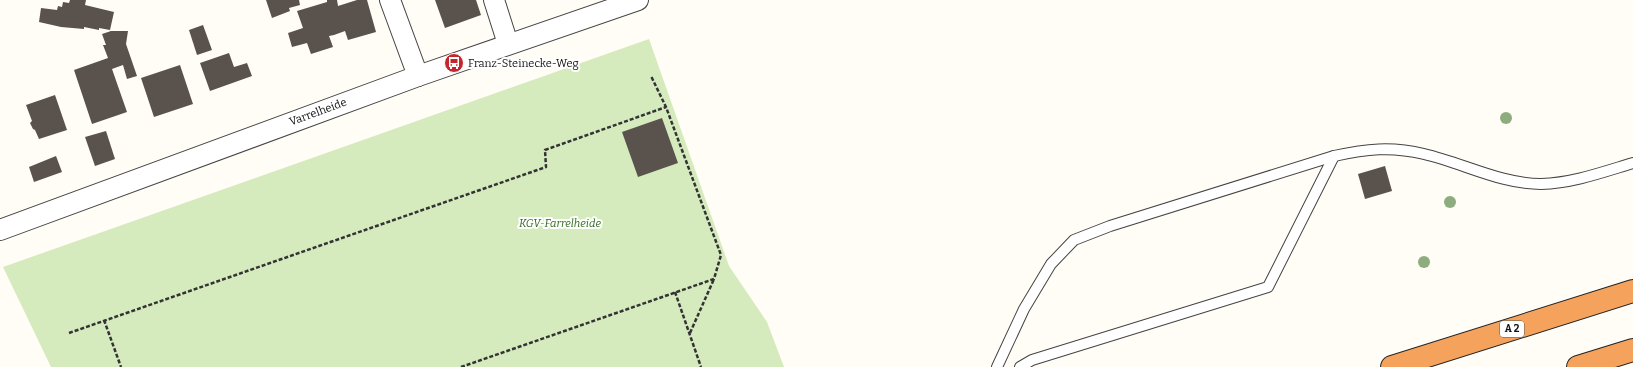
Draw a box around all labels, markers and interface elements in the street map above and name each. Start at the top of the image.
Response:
bus stop icon: Franz-Steinecke-Weg [443,52,465,74]
place label: Franz-Steinecke-Weg [468,57,579,70]
street label: Varrelheide [288,96,348,128]
park label: KGV-Farrelheide [519,217,601,230]
road number: A 2 [1500,321,1524,337]

